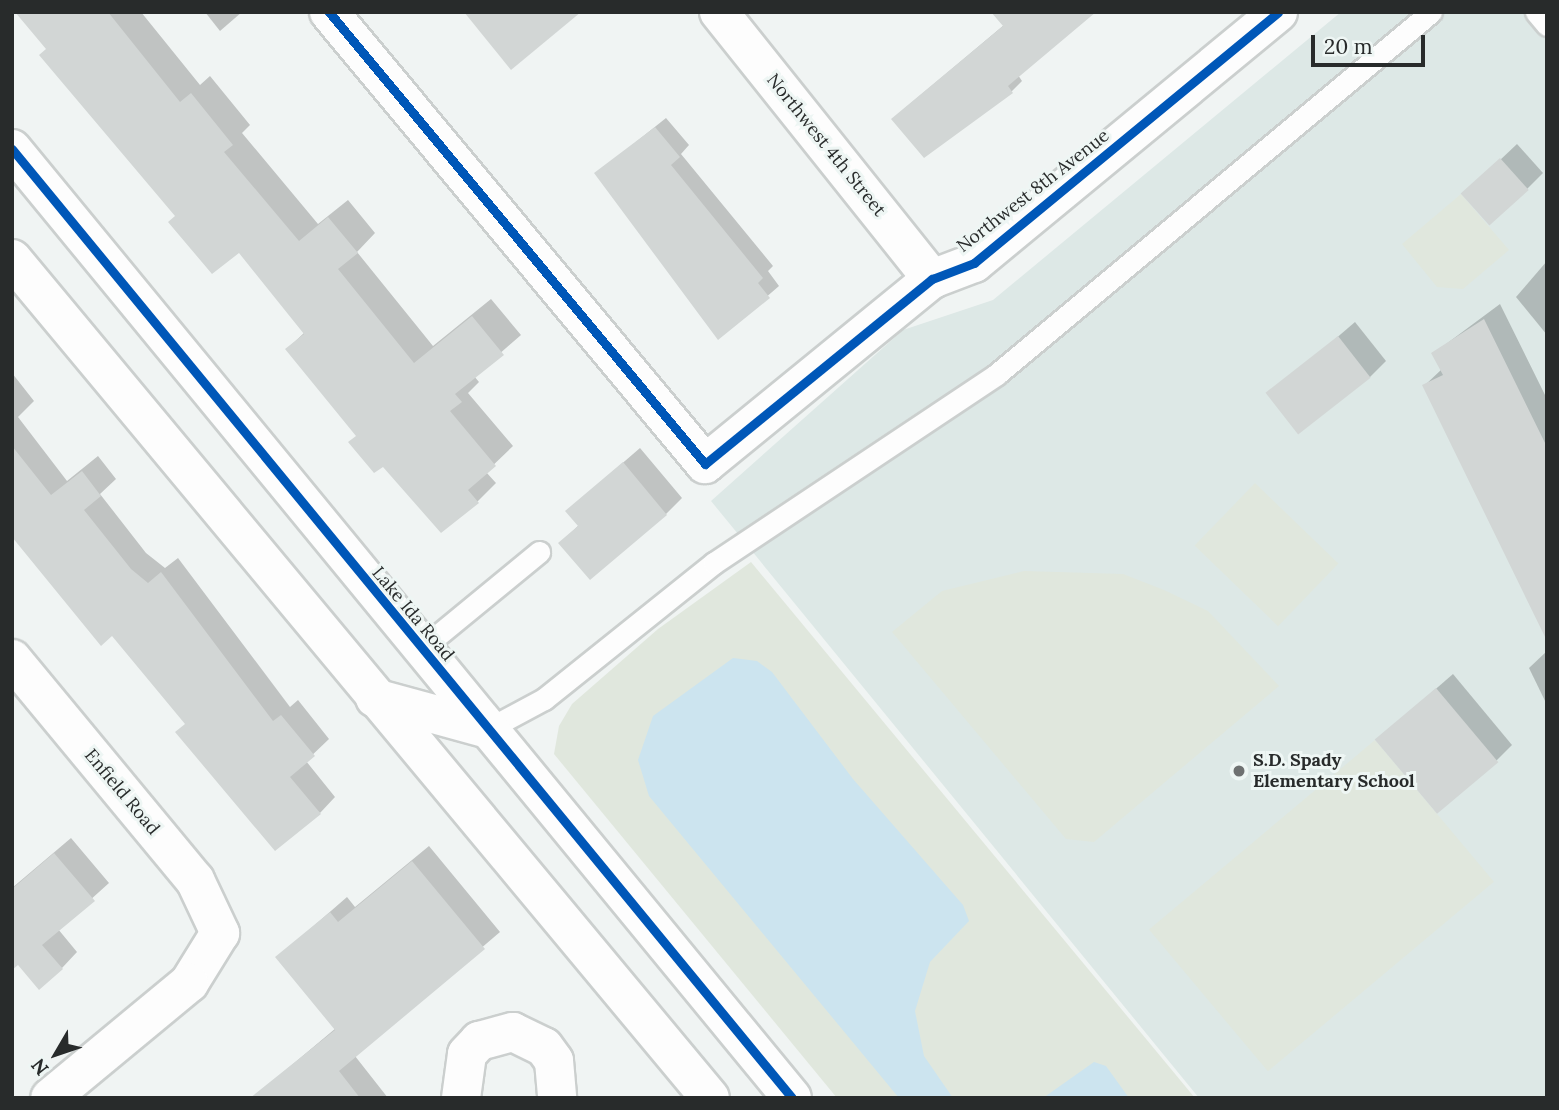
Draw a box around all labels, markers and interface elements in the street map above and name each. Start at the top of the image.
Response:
scale bar [1314,21,1428,65]
text: 20 m [1324,33,1373,60]
street label: Northwest 4th Street [762,69,890,221]
street label: Northwest 8th Avenue [953,125,1113,257]
street label: Lake Ida Road [367,563,459,665]
street label: Enfield Road [80,745,164,839]
place label: S.D. Spady Elementary School [1253,750,1415,792]
marker: S.D. Spady Elementary School [1231,763,1247,779]
north arrow [21,1019,91,1089]
text: N [26,1054,54,1080]

